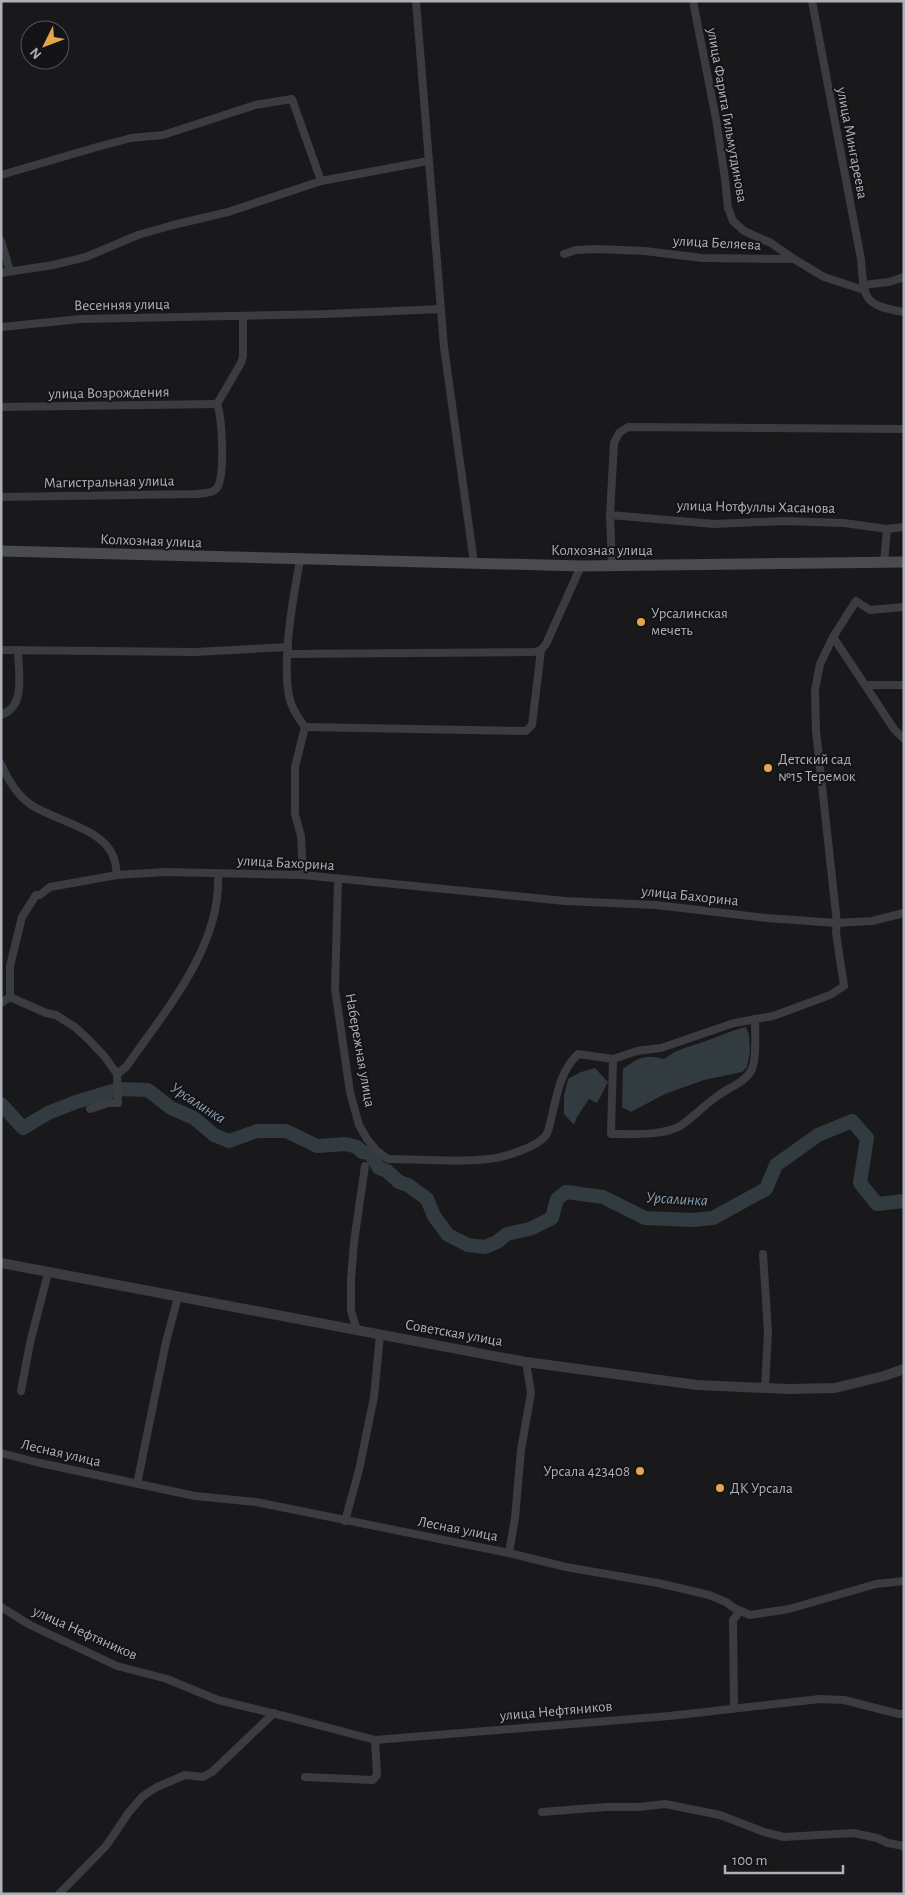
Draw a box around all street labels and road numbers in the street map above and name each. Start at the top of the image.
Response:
street label: улица Фарита Гильмутдинова [704,26,750,204]
street label: улица Мингареева [834,85,870,200]
street label: улица Беляева [672,233,762,253]
street label: Весенняя улица [74,297,170,313]
street label: улица Возрождения [47,384,170,402]
street label: Магистральная улица [43,473,175,491]
street label: улица Нотфуллы Хасанова [676,498,836,516]
street label: Колхозная улица [100,532,202,550]
street label: Колхозная улица [551,543,653,558]
street label: улица Бахорина [236,853,335,873]
street label: улица Бахорина [640,883,739,909]
street label: Набережная улица [343,992,377,1108]
street label: Советская улица [404,1317,504,1349]
street label: Лесная улица [20,1437,102,1469]
street label: Лесная улица [417,1514,499,1544]
street label: улица Нефтяников [29,1603,140,1663]
street label: улица Нефтяников [498,1699,613,1723]

